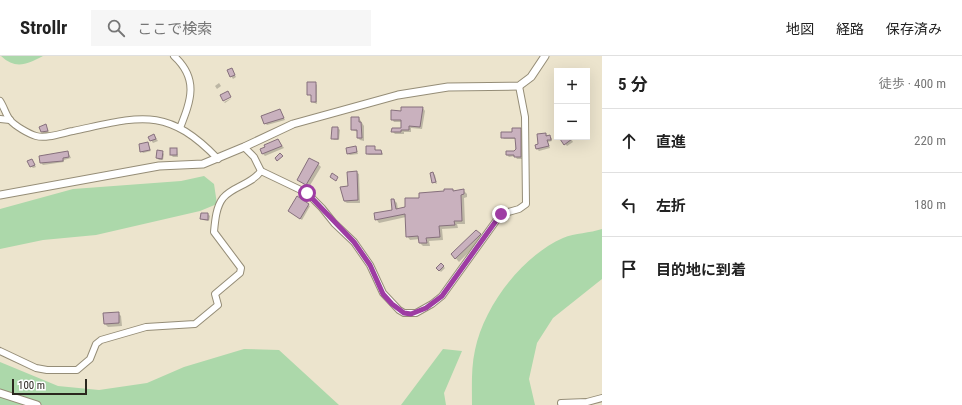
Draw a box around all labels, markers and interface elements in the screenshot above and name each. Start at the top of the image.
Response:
search box [91,10,371,46]
text: Strollr [20,16,67,39]
icon: search [105,17,127,39]
text: ここで検索 [137,20,212,38]
text: 地図 [786,21,814,37]
text: 経路 [836,21,864,37]
text: 保存済み [886,21,942,37]
map controls [554,68,590,140]
button: + [554,68,590,104]
text: 5 分 [618,74,648,94]
text: 徒歩 · 400 m [879,76,946,91]
button: − [554,104,590,140]
icon: ahead [618,130,640,152]
text: 直進 [656,133,686,151]
text: 220 m [914,133,946,148]
route start [298,184,316,202]
icon: left [618,194,640,216]
text: 左折 [656,197,686,215]
text: 180 m [914,197,946,212]
route end [492,205,510,223]
icon: arrive [618,258,640,280]
text: 目的地に到着 [656,261,746,279]
scale bar [12,377,87,396]
text: 100 m [18,379,45,392]

